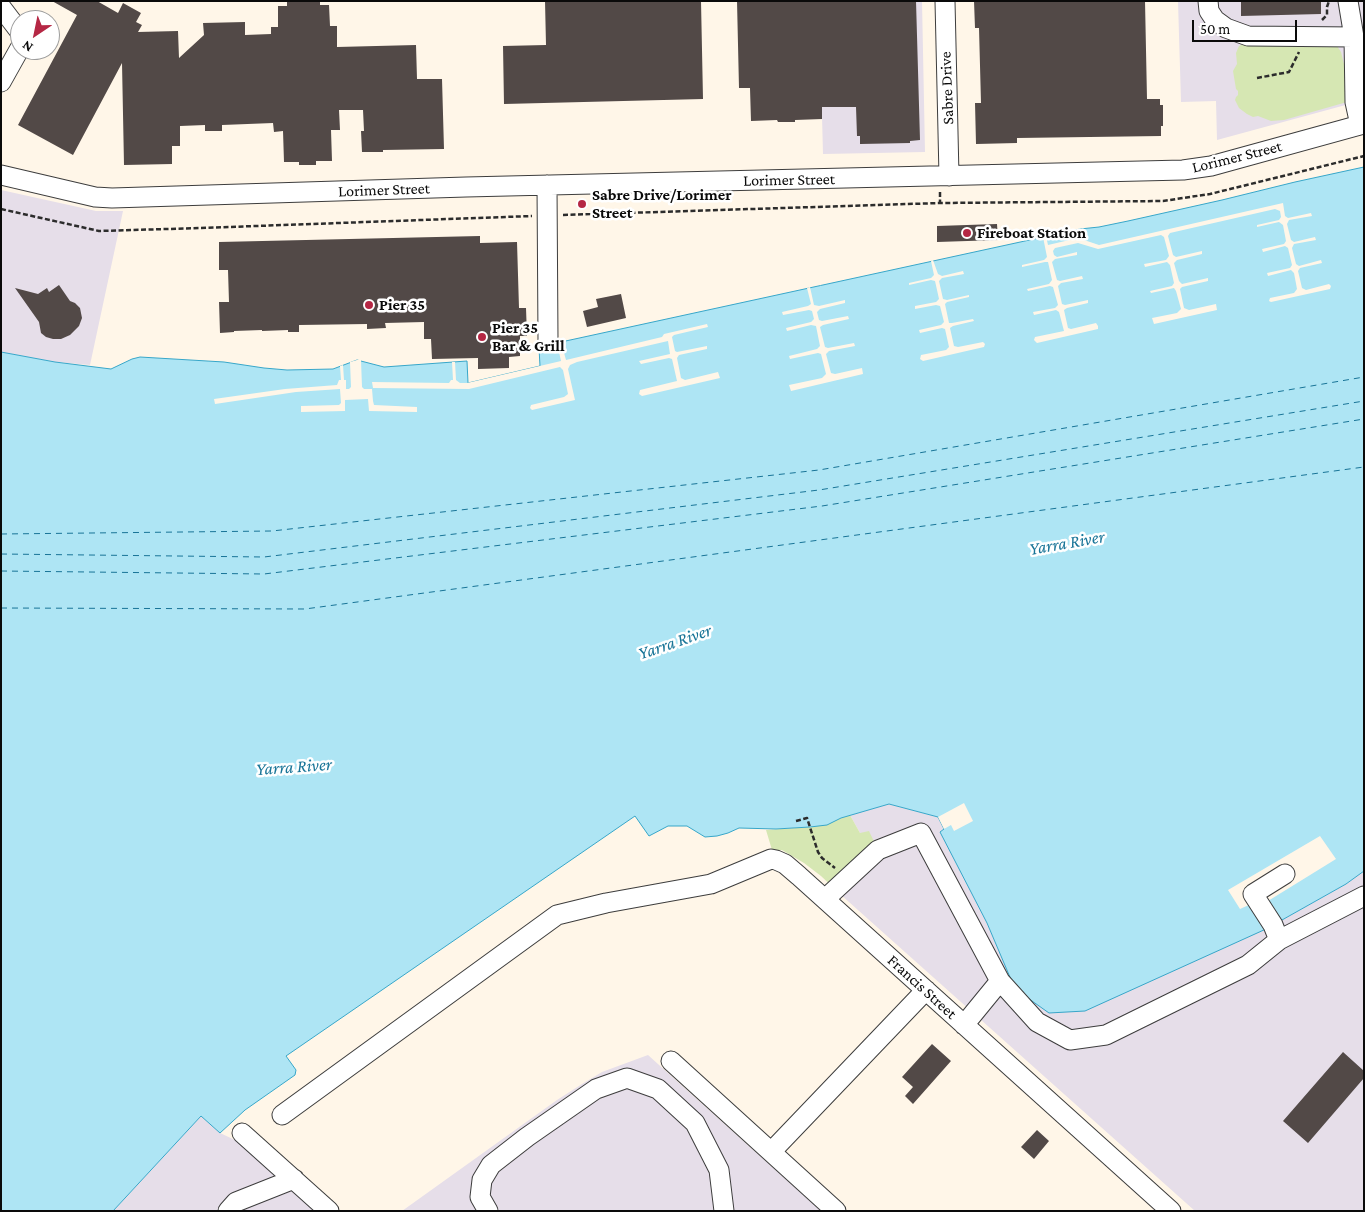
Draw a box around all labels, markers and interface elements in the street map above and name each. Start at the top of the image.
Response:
north arrow [10,10,60,60]
scale bar [1195,10,1300,42]
text: 50 m [1200,21,1230,37]
text: N [19,37,36,56]
street label: Sabre Drive [936,51,958,125]
street label: Lorimer Street [1190,137,1284,177]
street label: Lorimer Street [743,170,835,190]
street label: Lorimer Street [338,179,430,201]
place label: Sabre Drive/Lorimer Street [592,185,732,223]
marker: Sabre Drive/Lorimer Street [576,198,588,210]
place label: Fireboat Station [977,223,1086,243]
marker: Fireboat Station [961,227,973,239]
place label: Pier 35 [379,295,425,315]
marker: Pier 35 [363,299,375,311]
place label: Pier 35 Bar & Grill [492,318,565,356]
marker: Pier 35 Bar & Grill [476,331,488,343]
water label: Yarra River [1028,526,1106,560]
water label: Yarra River [636,619,714,665]
water label: Yarra River [255,754,333,780]
street label: Francis Street [883,951,961,1023]

